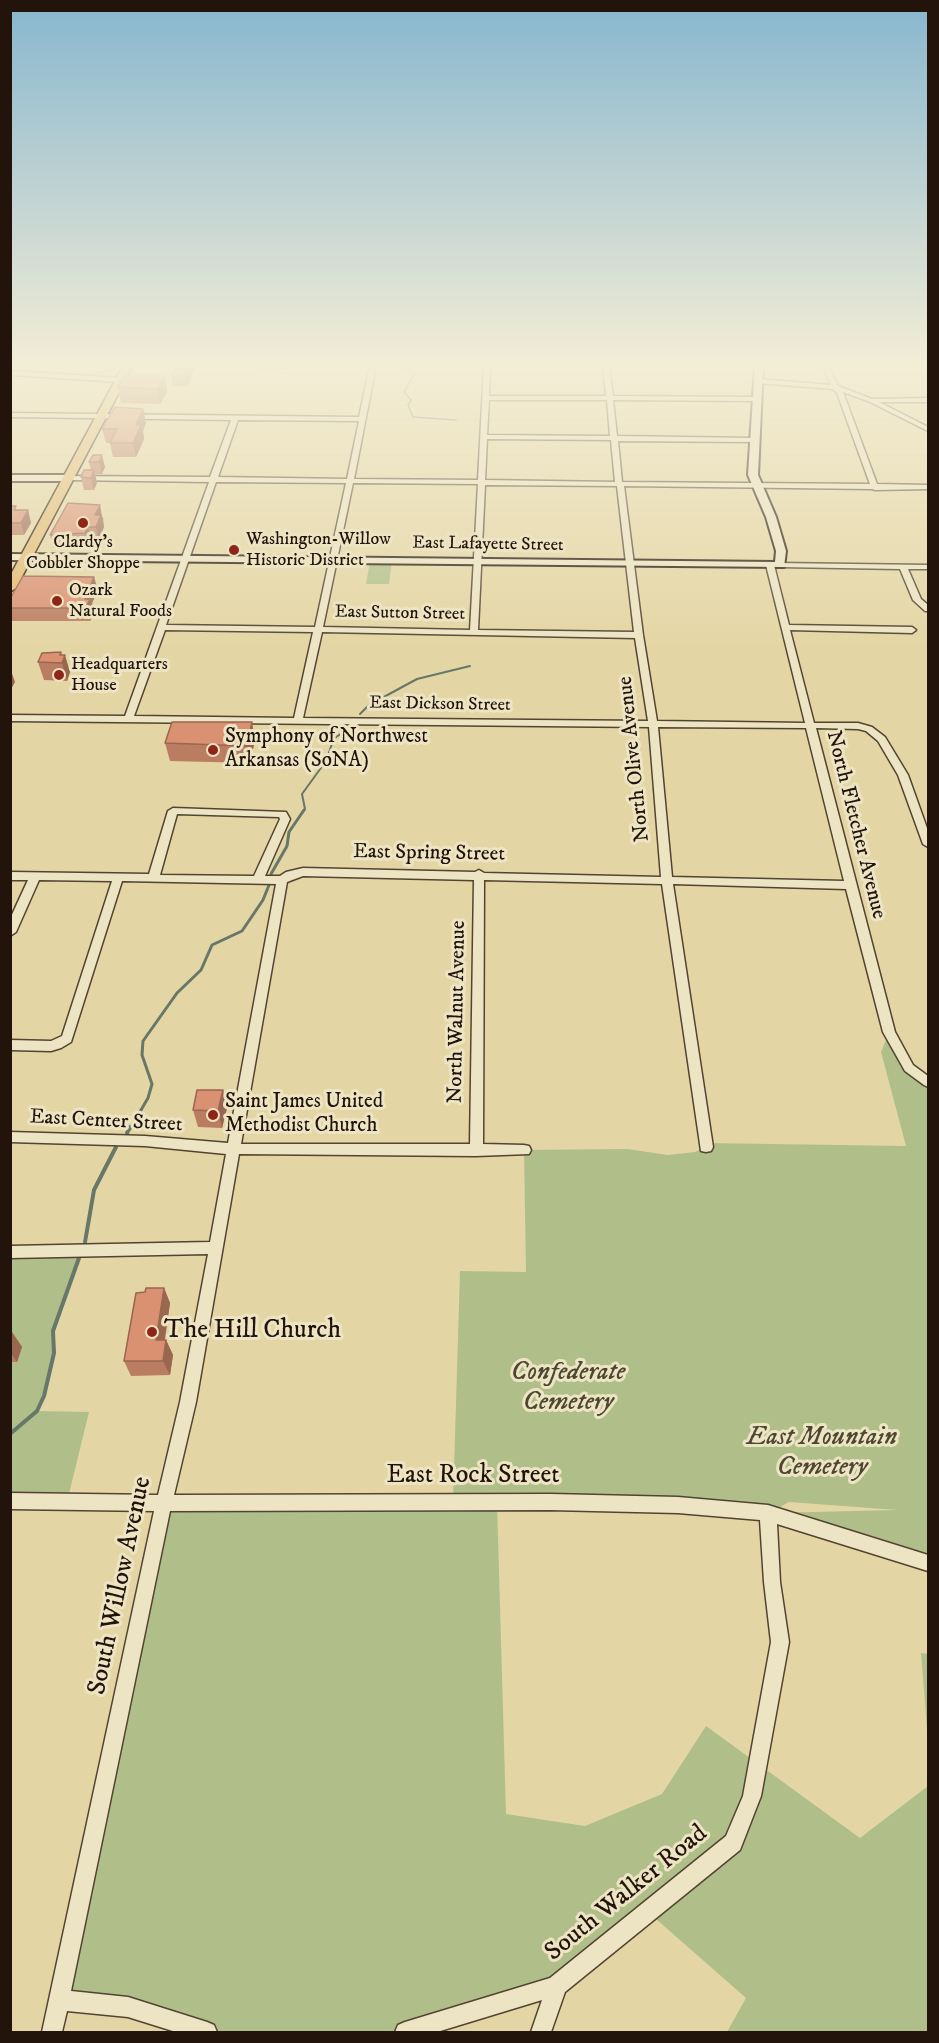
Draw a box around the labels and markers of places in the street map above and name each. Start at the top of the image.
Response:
marker: Clardy's Cobbler Shoppe [76,516,90,530]
place label: Washington-Willow Historic District [246,529,391,572]
place label: Clardy's Cobbler Shoppe [26,532,140,574]
marker: Washington-Willow Historic District [227,543,241,557]
place label: Ozark Natural Foods [69,580,172,622]
marker: Ozark Natural Foods [50,594,64,608]
place label: Headquarters House [71,654,168,696]
marker: Headquarters House [52,668,66,682]
place label: Symphony of Northwest Arkansas (SoNA) [225,725,428,775]
marker: Symphony of Northwest Arkansas (SoNA) [206,743,220,757]
place label: Saint James United Methodist Church [225,1090,383,1140]
marker: Saint James United Methodist Church [206,1108,220,1122]
place label: The Hill Church [164,1316,341,1348]
marker: The Hill Church [145,1325,159,1339]

